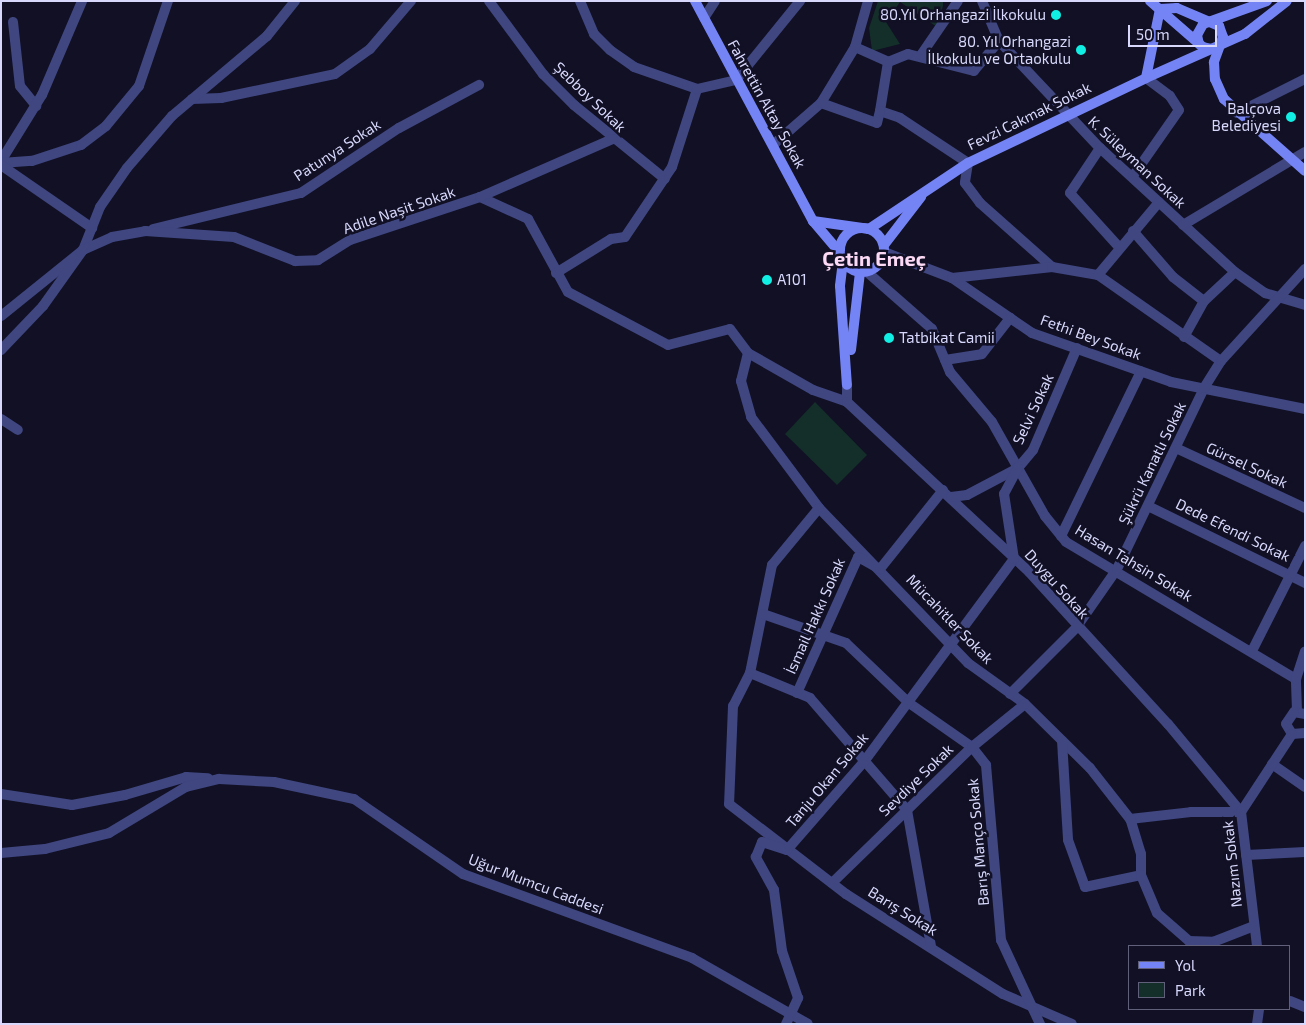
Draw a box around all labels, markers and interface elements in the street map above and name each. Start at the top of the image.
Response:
place label: 80.Yıl Orhangazi İlkokulu [880,6,1046,24]
marker: 80.Yıl Orhangazi İlkokulu [1050,9,1062,21]
scale bar [1131,15,1220,47]
text: 50 m [1136,25,1170,43]
place label: 80. Yıl Orhangazi İlkokulu ve Ortaokulu [927,32,1071,67]
street label: Fahrettin Altay Sokak [724,36,810,172]
marker: 80. Yıl Orhangazi İlkokulu ve Ortaokulu [1075,44,1087,56]
street label: Şebboy Sokak [550,58,630,136]
street label: Fevzi Cakmak Sokak [964,78,1094,154]
place label: Balçova Belediyesi [1212,99,1281,134]
marker: Balçova Belediyesi [1285,111,1297,123]
street label: K. Süleyman Sokak [1084,112,1190,212]
street label: Patunya Sokak [290,115,384,185]
street label: Adile Naşit Sokak [341,182,457,238]
district label: Çetin Emeç [822,246,926,270]
place label: A101 [777,271,807,289]
marker: A101 [761,274,773,286]
street label: Fethi Bey Sokak [1038,310,1144,364]
place label: Tatbikat Camii [899,329,995,347]
marker: Tatbikat Camii [883,332,895,344]
street label: Selvi Sokak [1009,371,1057,447]
street label: Şükrü Kanatlı Sokak [1114,399,1190,527]
street label: Gürsel Sokak [1203,438,1291,492]
street label: Dede Efendi Sokak [1173,495,1293,565]
street label: Hasan Tahsin Sokak [1072,521,1196,605]
street label: Duygu Sokak [1021,546,1093,622]
street label: İsmail Hakkı Sokak [781,555,849,677]
street label: Mücahitler Sokak [903,570,997,668]
street label: Tanju Okan Sokak [782,729,872,831]
street label: Sevdiye Sokak [875,740,957,820]
street label: Barış Manço Sokak [963,778,993,906]
street label: Nazım Sokak [1218,820,1246,908]
street label: Uğur Mumcu Caddesi [466,850,606,918]
street label: Barış Sokak [865,883,941,939]
legend [1128,945,1291,1010]
text: Yol [1175,956,1196,974]
text: Park [1175,981,1206,999]

